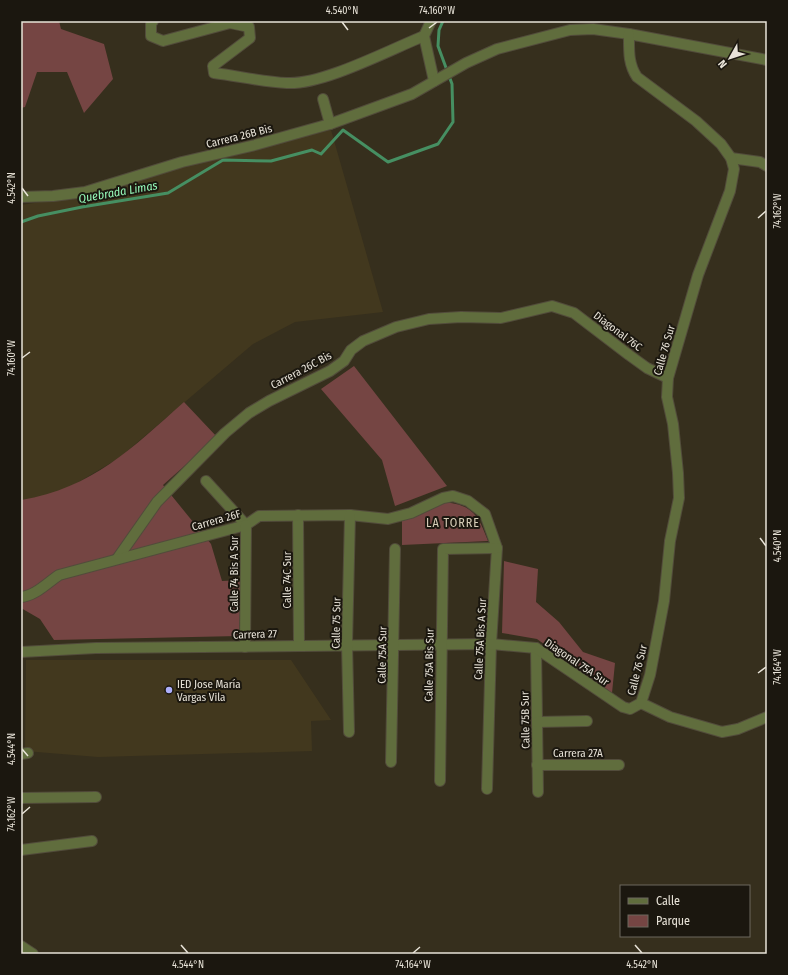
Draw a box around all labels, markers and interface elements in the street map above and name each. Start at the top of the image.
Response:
text: 4.540°N [326,5,358,17]
text: 74.160°W [419,5,455,17]
north arrow [710,38,750,78]
text: N [715,57,730,71]
street label: Carrera 26B Bis [205,122,274,151]
text: 4.542°N [6,172,18,204]
water label: Quebrada Limas [77,178,159,206]
text: 74.162°W [772,193,784,229]
street label: Diagonal 76C [591,309,645,354]
street label: Calle 76 Sur [651,323,678,377]
text: 74.160°W [6,340,18,376]
street label: Carrera 26C Bis [269,349,334,392]
street label: Carrera 26F [190,507,242,534]
district label: LA TORRE [426,516,480,530]
text: 4.540°N [772,530,784,562]
street label: Calle 74 Bis A Sur [228,536,241,612]
street label: Calle 74C Sur [281,551,294,609]
street label: Calle 75 Sur [330,597,343,649]
street label: Calle 75A Bis A Sur [472,598,489,680]
street label: Calle 75A Sur [376,626,390,684]
street label: Carrera 27 [233,627,278,642]
street label: Calle 75A Bis Sur [422,628,437,702]
street label: Diagonal 75A Sur [542,636,611,689]
street label: Calle 76 Sur [625,643,650,697]
text: 74.164°W [772,649,784,685]
place label: IED Jose María Vargas Vila [177,678,241,704]
marker: IED Jose María Vargas Vila [164,685,174,695]
street label: Calle 75B Sur [518,691,533,749]
text: 4.544°N [6,733,18,765]
street label: Carrera 27A [553,747,603,760]
text: 74.162°W [6,796,18,832]
legend [620,885,750,937]
text: Calle [656,894,680,908]
text: Parque [656,914,690,928]
text: 4.544°N [172,959,204,971]
text: 74.164°W [395,959,431,971]
text: 4.542°N [626,959,658,971]

